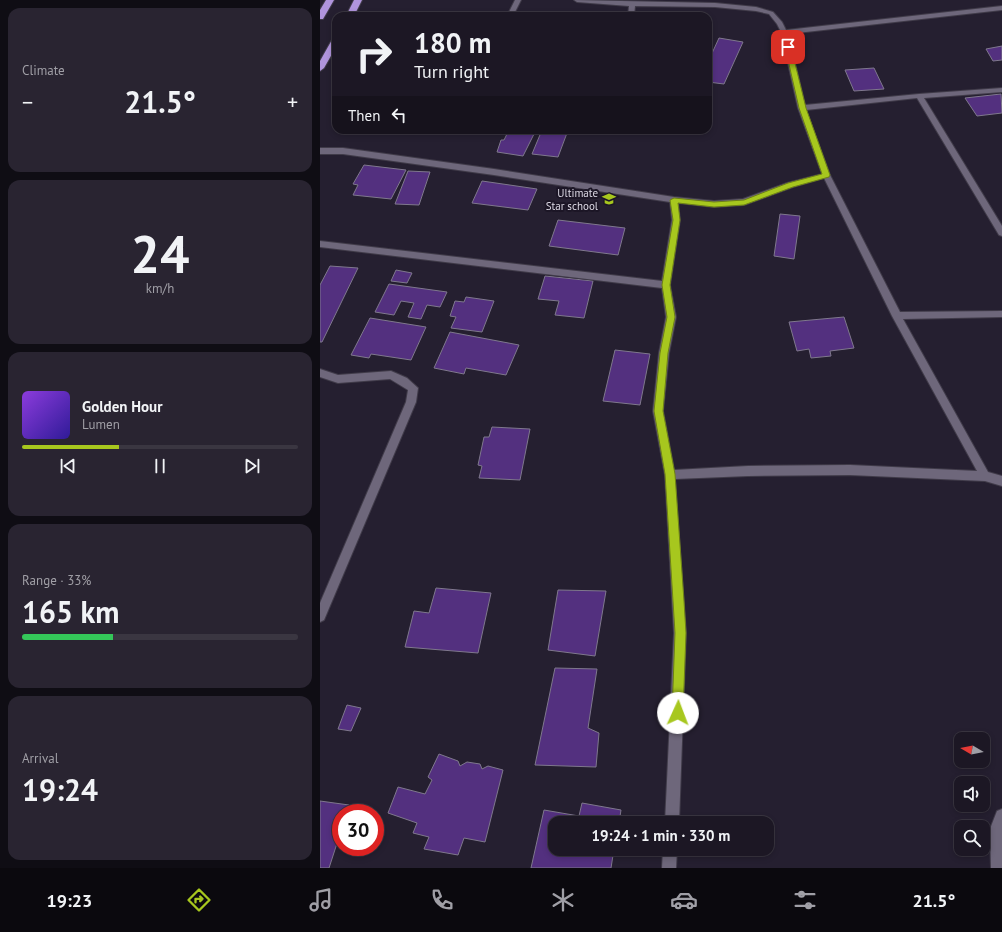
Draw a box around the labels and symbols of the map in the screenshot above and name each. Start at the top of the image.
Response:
pin [771,30,805,64]
place label: Ultimate Star school [546,186,599,213]
school or university icon: Ultimate Star school [601,191,617,207]
position arrow [657,692,699,734]
north arrow [954,732,990,768]
speed limit sign: 30 [332,804,384,856]

